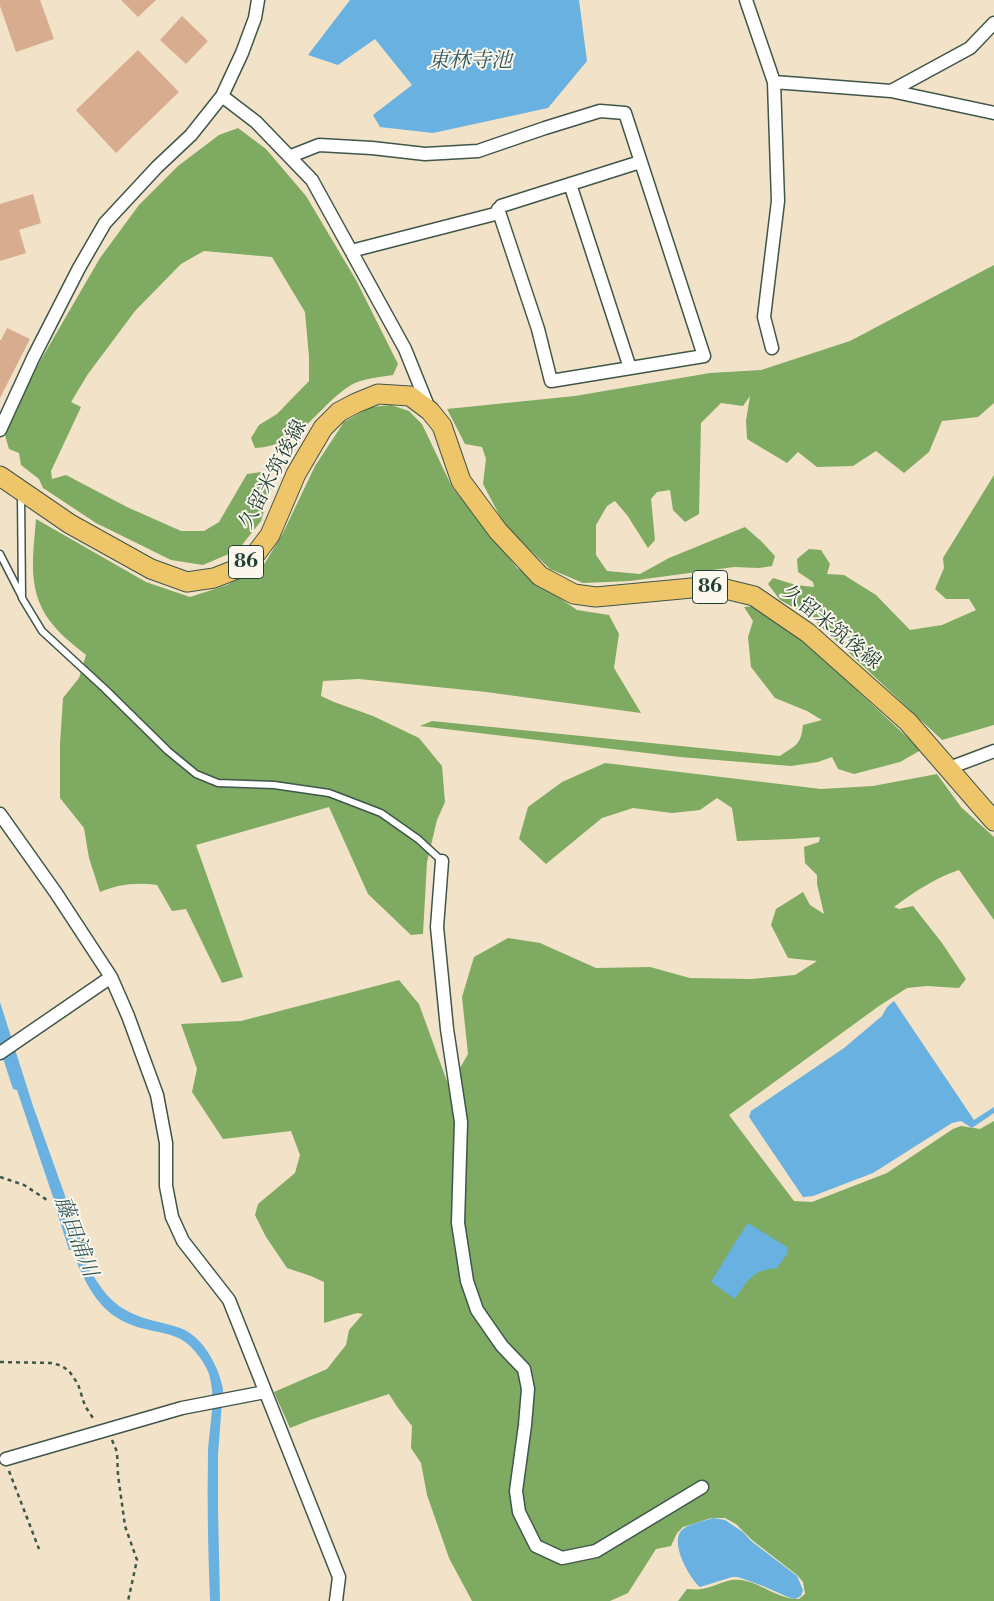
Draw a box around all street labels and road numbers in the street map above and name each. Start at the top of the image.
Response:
street label: 久留米筑後線 [235,416,313,534]
road number: 86 [228,546,264,578]
road number: 86 [692,570,728,604]
street label: 久留米筑後線 [777,581,885,675]

